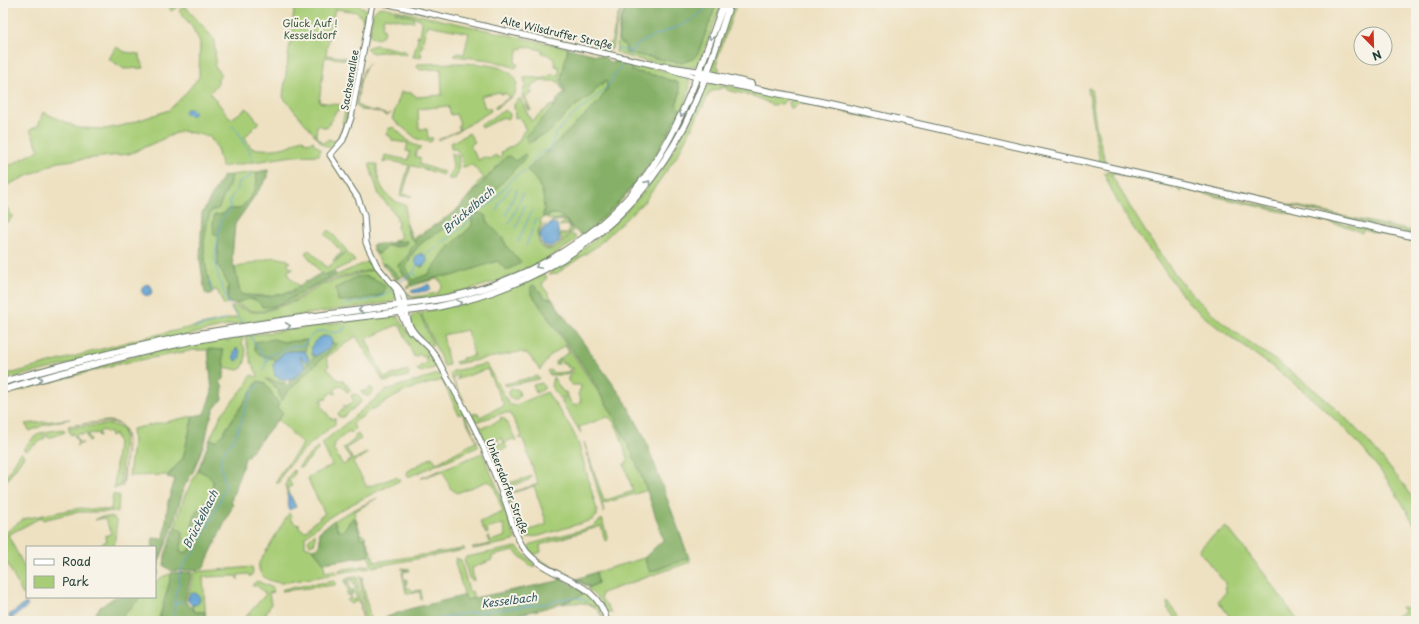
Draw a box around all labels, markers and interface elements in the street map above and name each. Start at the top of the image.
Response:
street label: Alte Wilsdruffer Straße [500,12,614,52]
park label: Glück Auf ! Kesselsdorf [282,15,338,42]
north arrow [1353,26,1393,66]
one-way arrow [708,34,716,41]
text: N [1370,46,1384,65]
street label: Sachsenallee [336,48,362,112]
one-way arrow [679,109,687,117]
one-way arrow [643,181,650,188]
water label: Brückelbach [438,182,498,237]
one-way arrow [535,261,542,269]
one-way arrow [456,299,462,307]
one-way arrow [358,305,364,314]
one-way arrow [285,322,291,331]
one-way arrow [37,375,44,384]
street label: Unkersdorfer Straße [483,436,533,536]
water label: Brückelbach [178,486,222,551]
legend [26,546,156,598]
text: Road [62,552,91,570]
text: Park [62,572,89,590]
water label: Kesselbach [480,588,539,612]

